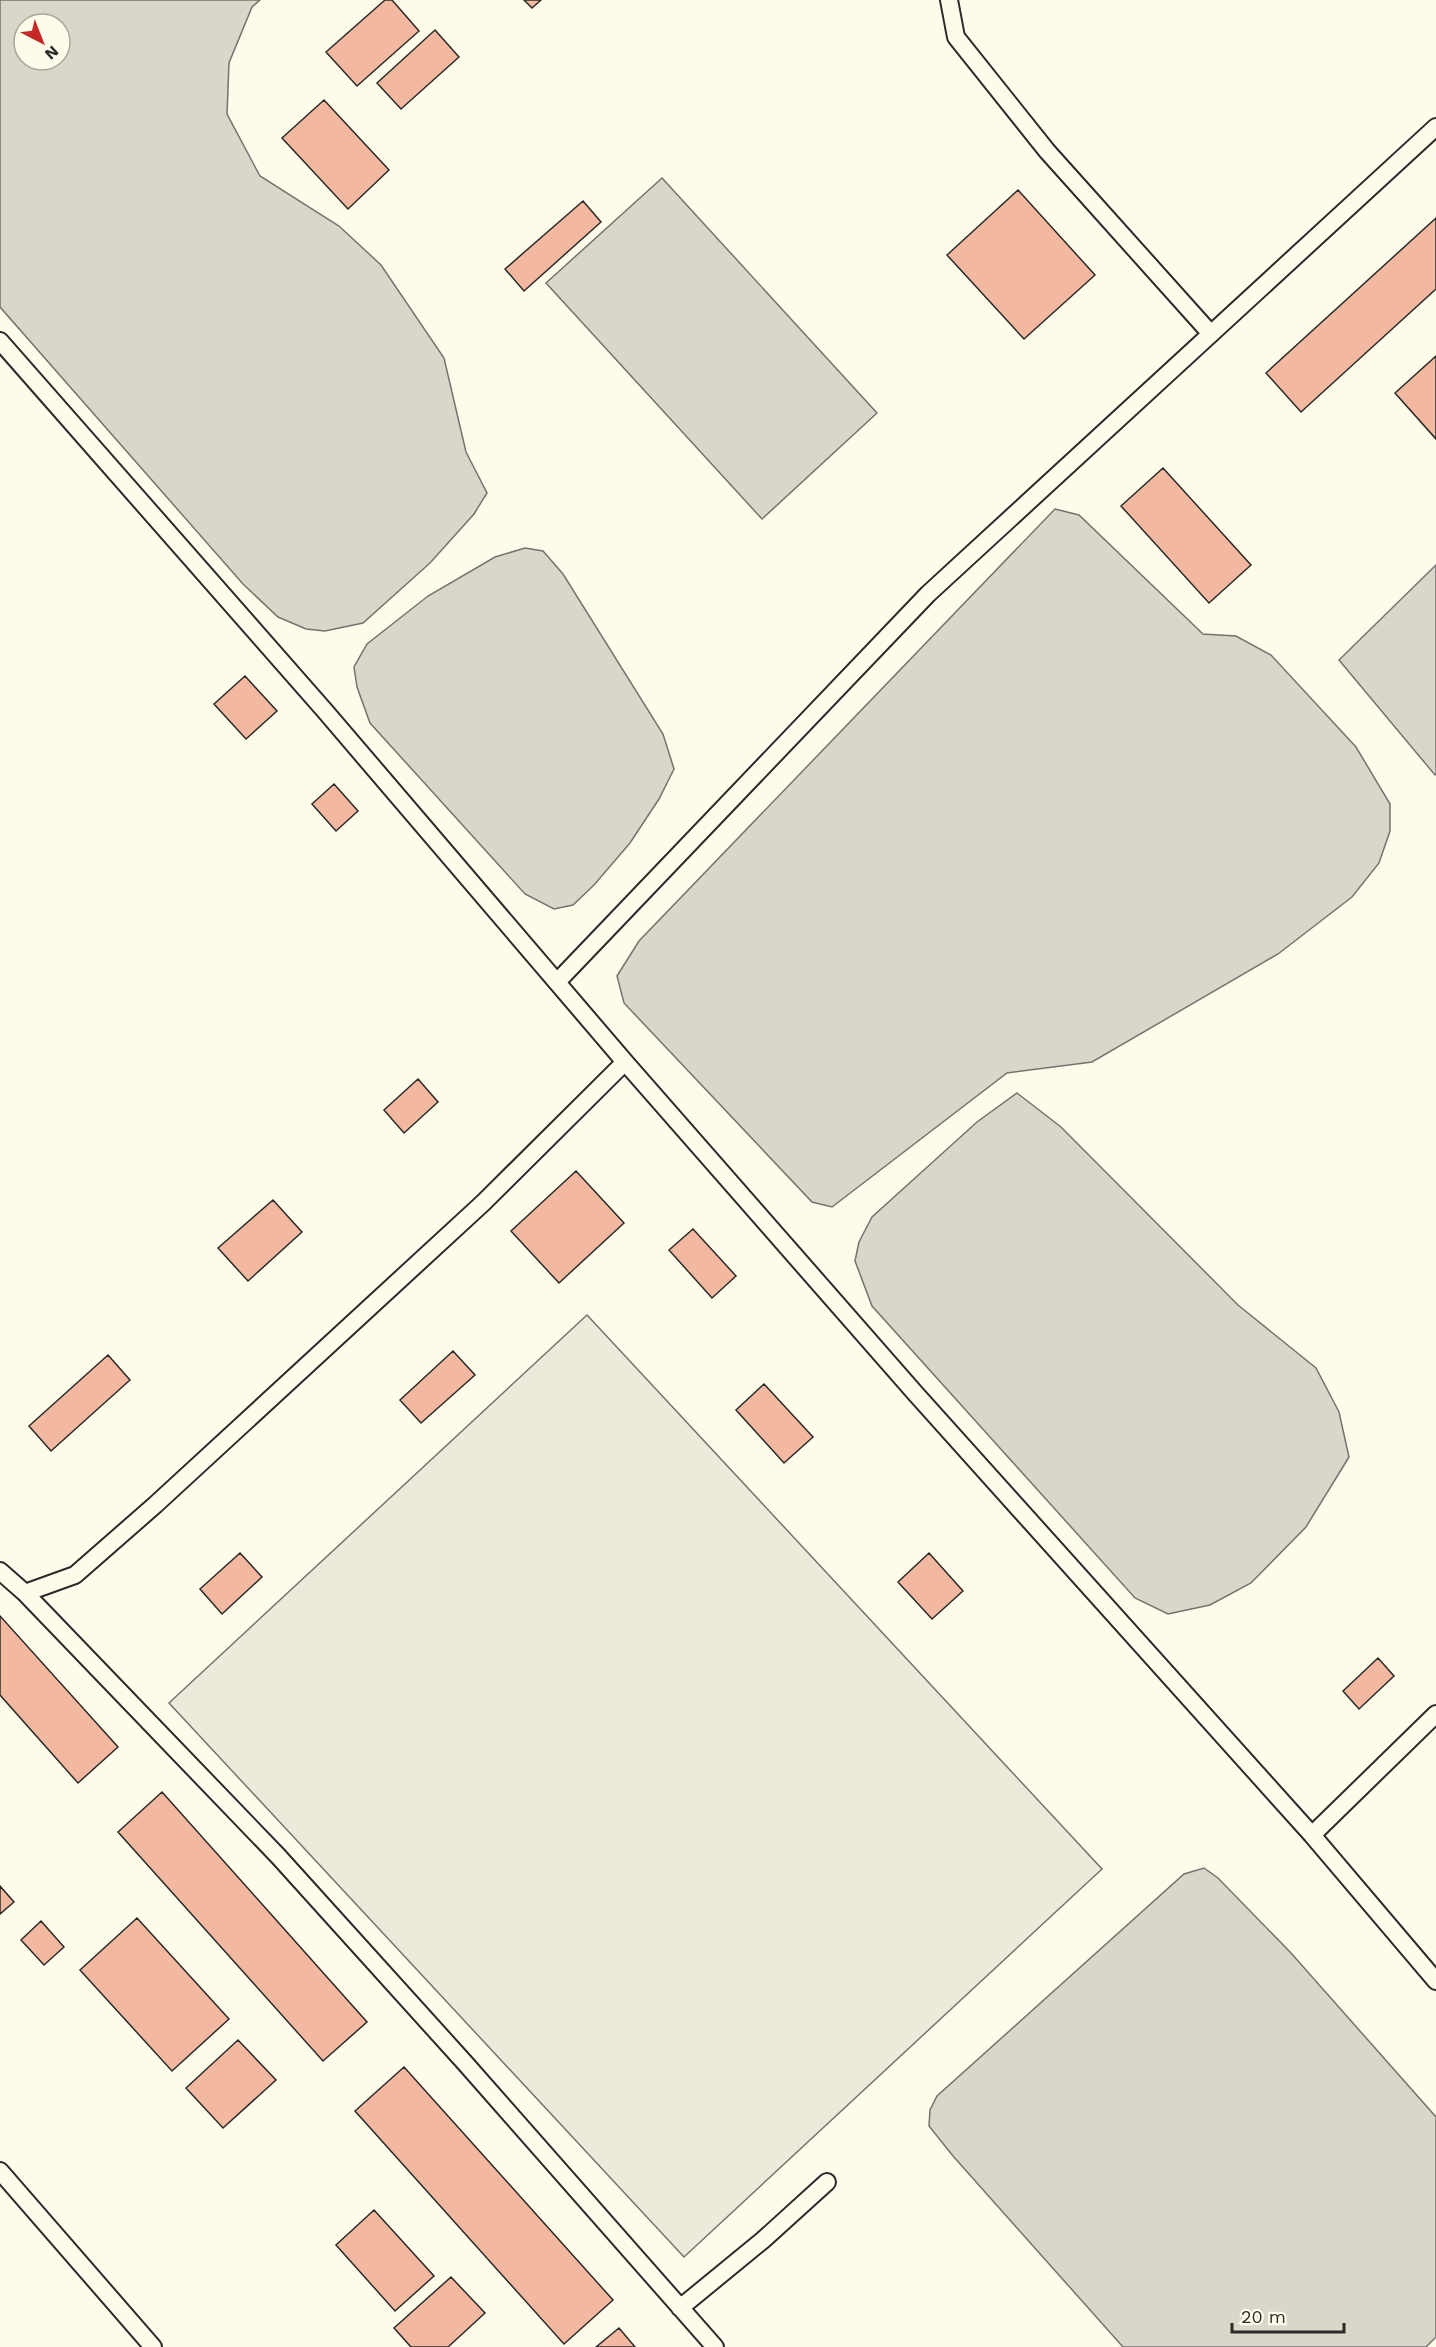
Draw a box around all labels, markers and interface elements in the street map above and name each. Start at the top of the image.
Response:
north arrow [12,12,72,72]
text: N [41,42,62,64]
scale bar [1232,2296,1344,2334]
text: 20 m [1241,2306,1286,2327]

